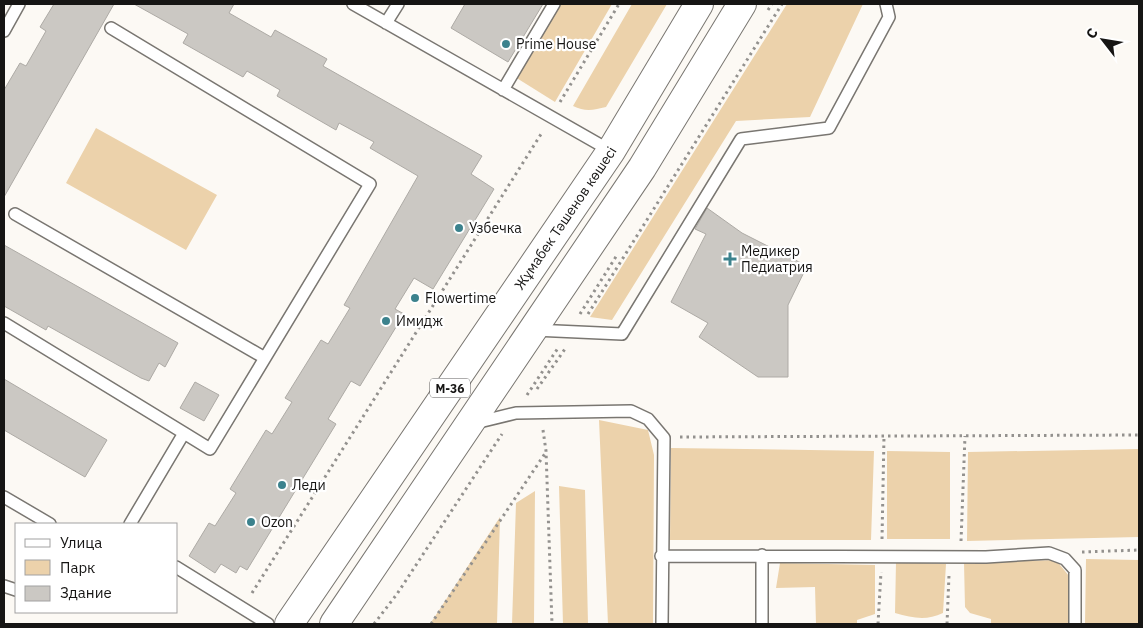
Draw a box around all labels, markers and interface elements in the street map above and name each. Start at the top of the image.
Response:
north arrow [1078,15,1128,65]
text: С [1082,25,1102,42]
place label: Prime House [516,35,597,53]
marker: Prime House [500,38,512,50]
street label: Жұмабек Тәшенов көшесі [510,143,621,293]
place label: Узбечка [469,219,522,237]
marker: Узбечка [453,222,465,234]
place label: Медикер Педиатрия [741,242,813,276]
marker: Медикер Педиатрия [723,252,737,266]
place label: Flowertime [425,289,497,307]
marker: Flowertime [409,292,421,304]
place label: Имидж [396,312,443,330]
marker: Имидж [380,315,392,327]
road number: M-36 [430,378,470,398]
place label: Леди [292,476,326,494]
marker: Леди [276,479,288,491]
place label: Ozon [261,513,293,531]
marker: Ozon [245,516,257,528]
legend [15,523,178,613]
text: Улица [60,533,102,552]
text: Парк [60,558,95,577]
text: Здание [60,583,112,602]

